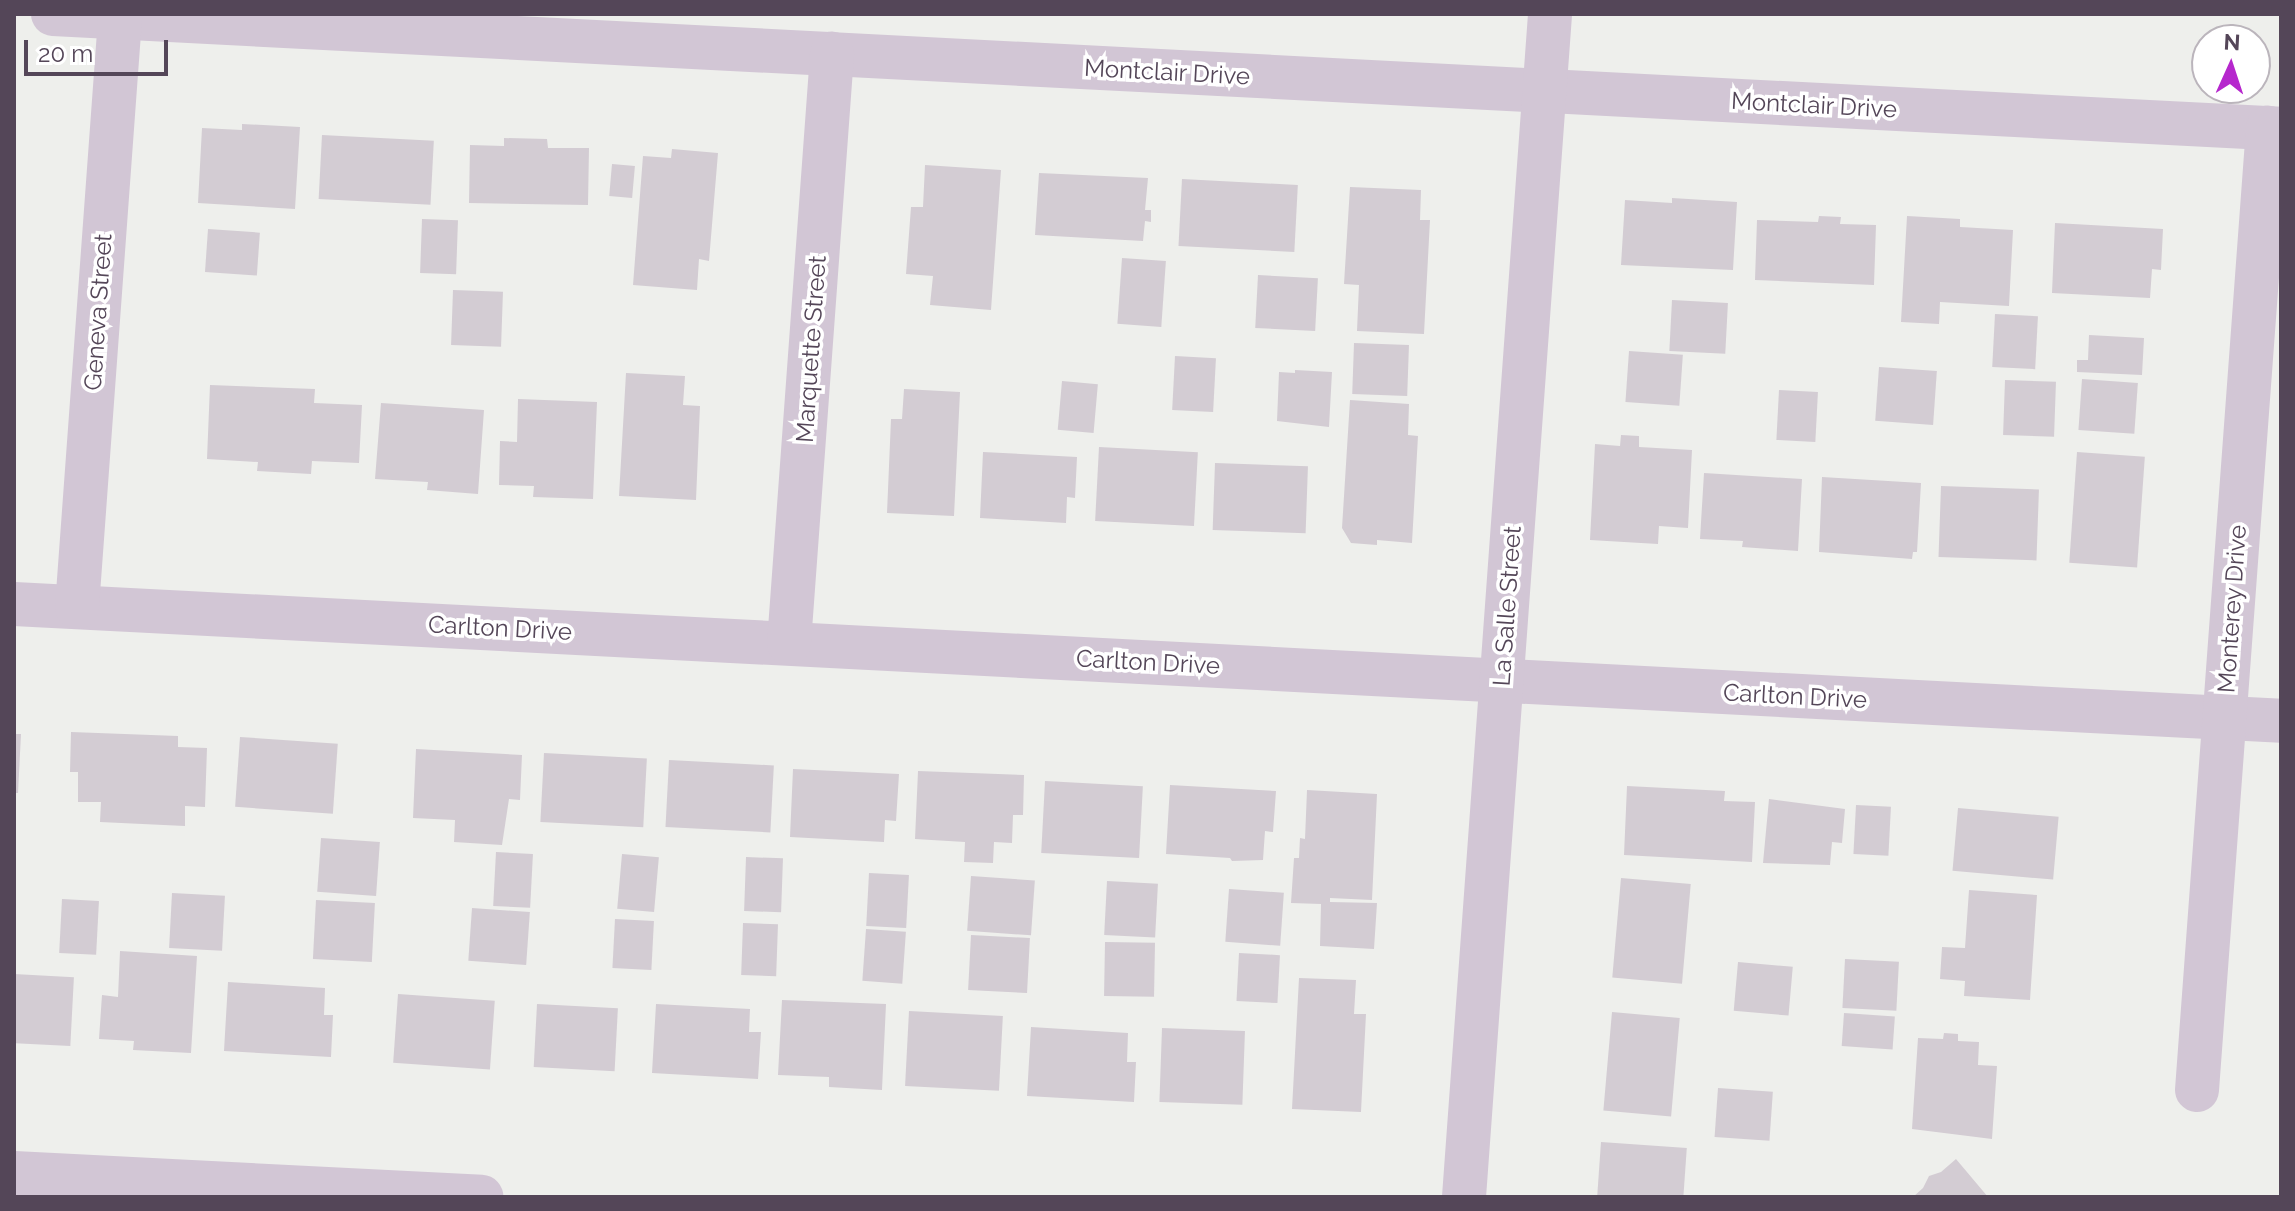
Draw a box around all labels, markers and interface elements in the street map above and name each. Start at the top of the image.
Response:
scale bar [28,24,172,74]
north arrow [2191,24,2271,104]
text: N [2223,29,2241,55]
text: 20 m [38,39,93,68]
street label: Montclair Drive [1083,53,1251,91]
street label: Montclair Drive [1730,86,1898,124]
street label: Geneva Street [78,233,118,391]
street label: Marquette Street [790,254,832,444]
street label: Monterey Drive [2212,524,2252,694]
street label: La Salle Street [1487,525,1527,687]
street label: Carlton Drive [427,610,573,646]
street label: Carlton Drive [1075,644,1221,680]
street label: Carlton Drive [1722,678,1868,714]

